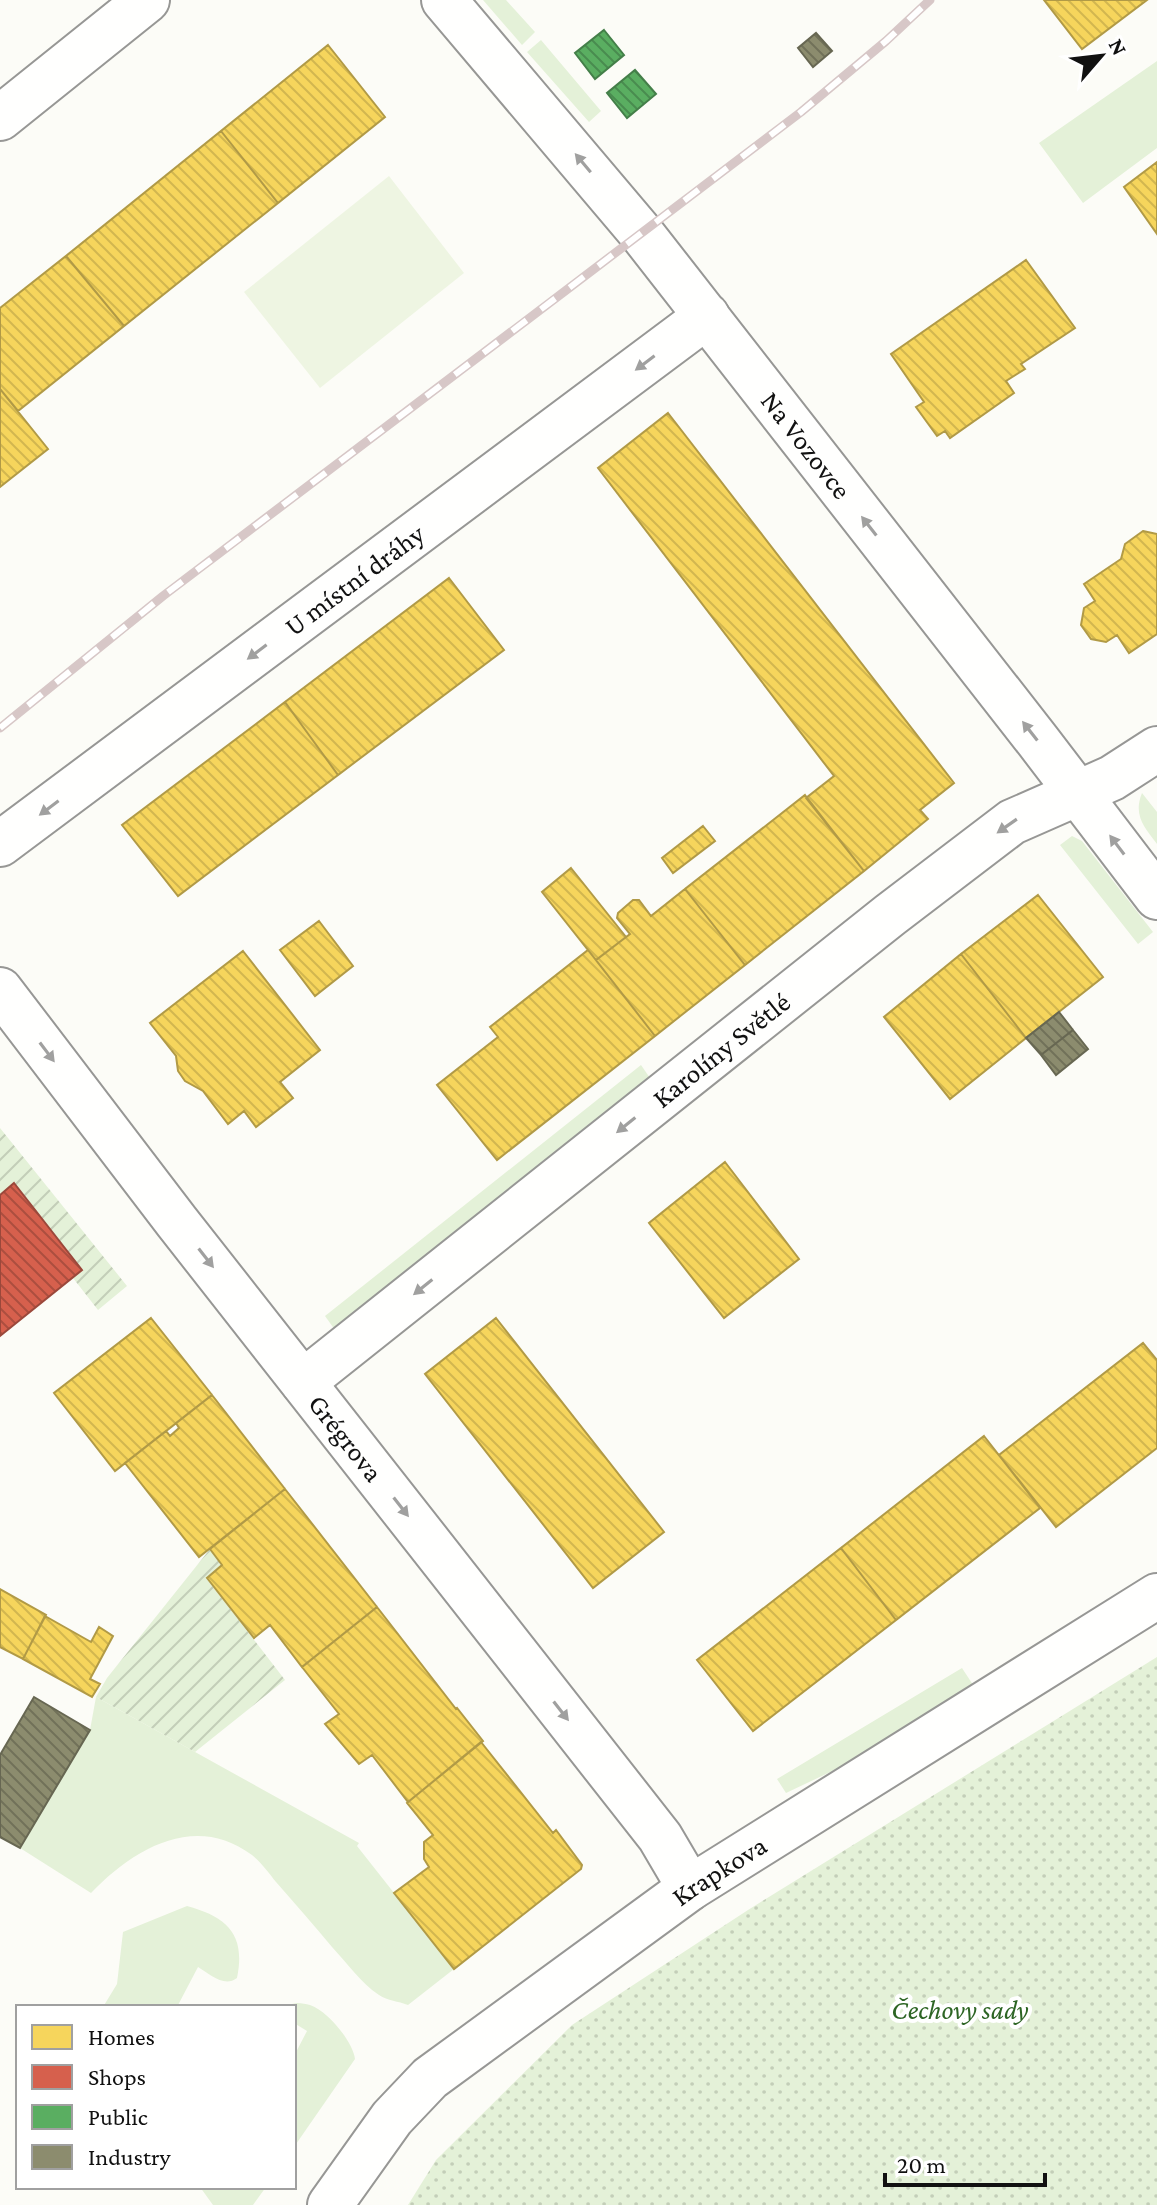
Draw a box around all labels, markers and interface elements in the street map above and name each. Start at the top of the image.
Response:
north arrow [1061,16,1141,96]
text: N [1104,34,1133,59]
one-way arrow [575,153,592,173]
one-way arrow [634,355,656,371]
street label: Na Vozovce [755,385,858,505]
one-way arrow [862,516,878,536]
street label: U místní dráhy [279,517,431,642]
one-way arrow [247,644,267,660]
one-way arrow [1022,721,1039,741]
one-way arrow [38,799,59,815]
one-way arrow [996,818,1017,833]
one-way arrow [1109,835,1125,855]
street label: Karolíny Světlé [646,986,796,1114]
one-way arrow [39,1042,55,1062]
one-way arrow [616,1116,636,1133]
one-way arrow [197,1248,213,1268]
one-way arrow [413,1279,433,1295]
street label: Grégrova [302,1388,390,1488]
one-way arrow [392,1497,409,1517]
one-way arrow [553,1701,569,1721]
street label: Krapkova [666,1829,772,1912]
park label: Čechovy sady [891,1994,1029,2025]
legend [16,2005,296,2189]
text: Homes [88,2023,155,2050]
text: Shops [88,2063,146,2090]
text: Public [88,2103,148,2130]
scale bar [885,2137,1045,2187]
text: Industry [88,2143,171,2170]
text: 20 m [897,2151,946,2178]

